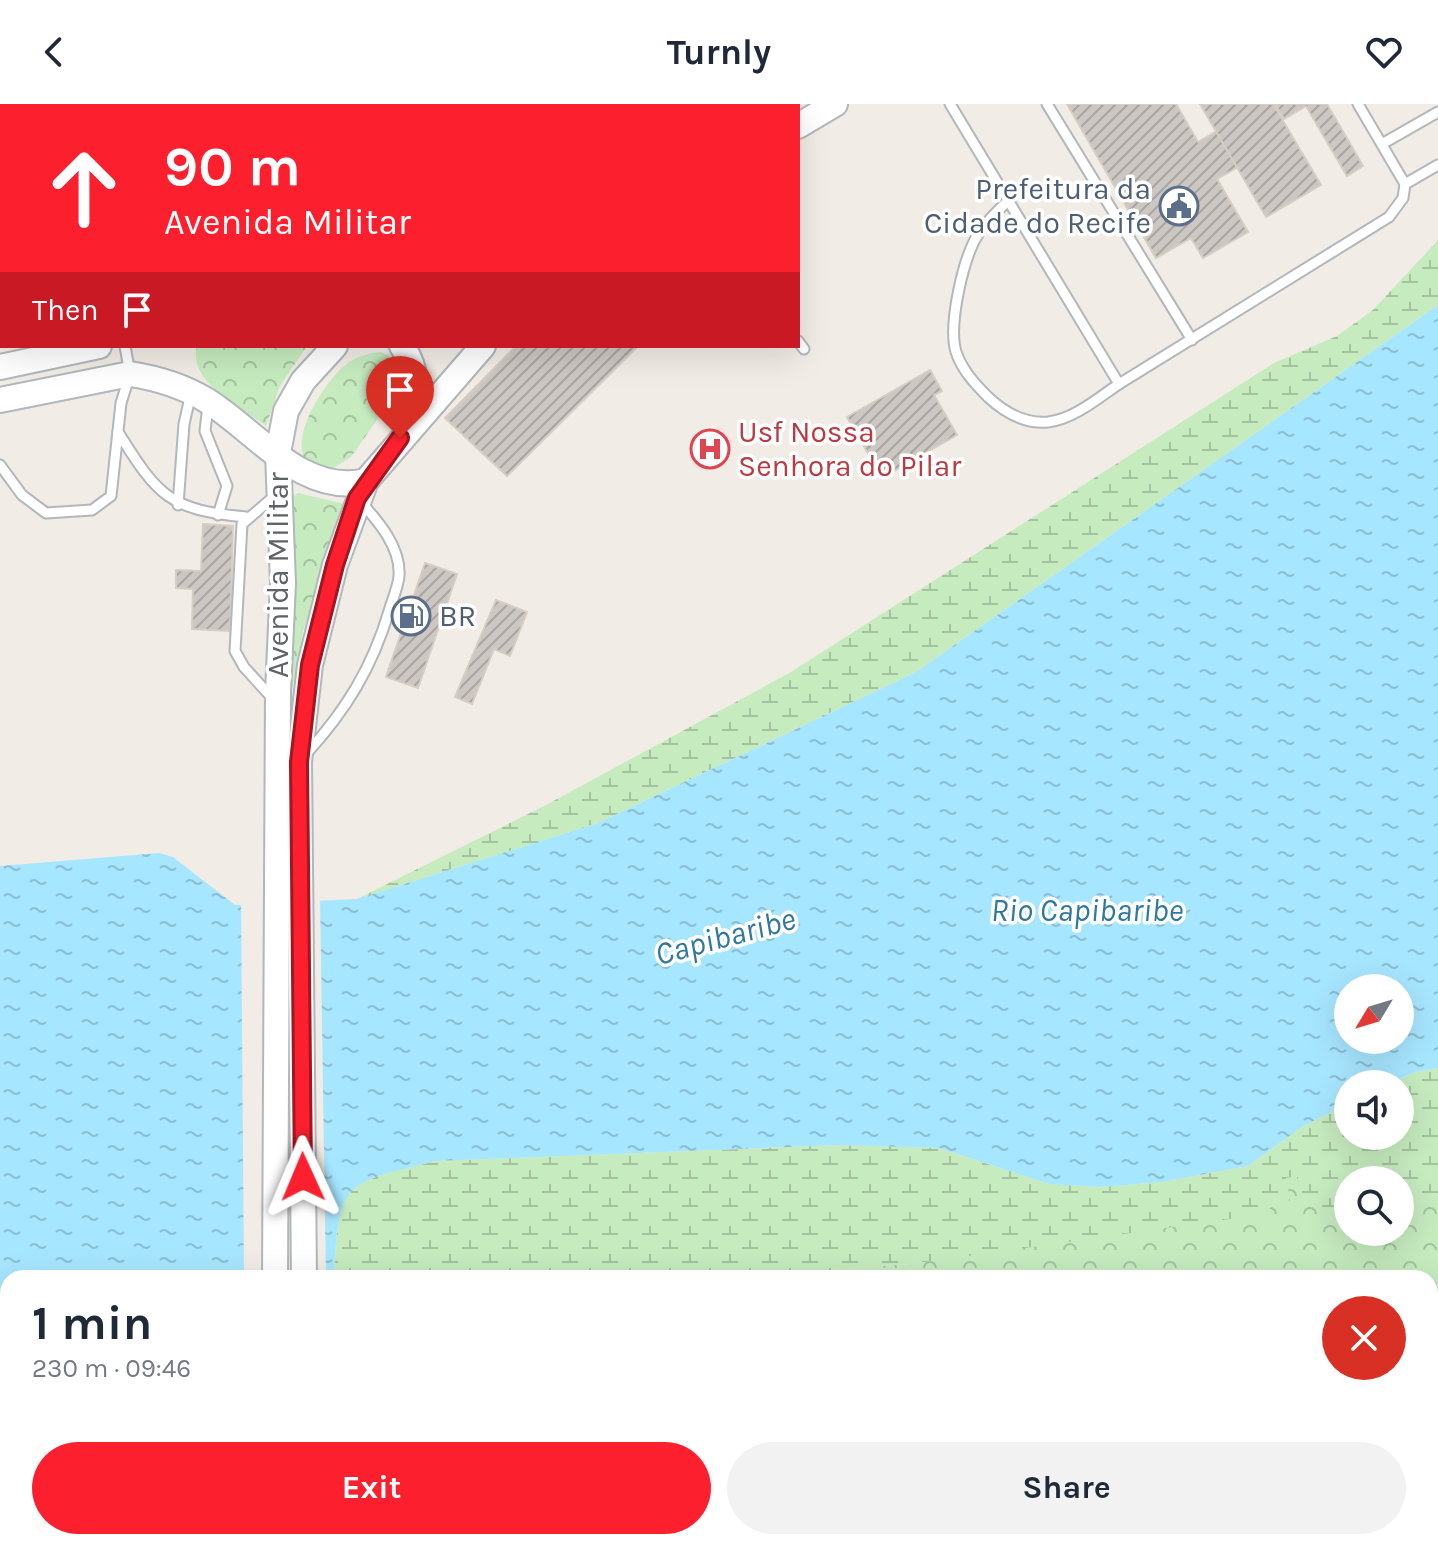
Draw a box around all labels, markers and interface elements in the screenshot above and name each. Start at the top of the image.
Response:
icon: back [32,30,76,74]
icon: heart [1362,30,1406,74]
text: Turnly [667,31,771,73]
text: 90 m [164,134,301,199]
icon: ahead [32,136,136,240]
place label: Prefeitura da Cidade do Recife [924,171,1151,241]
public building icon: Prefeitura da Cidade do Recife [1158,185,1200,227]
text: Avenida Militar [164,201,411,243]
icon: arrive [115,288,159,332]
text: Then [32,292,99,328]
pin [366,356,434,438]
icon: arrive [378,368,422,412]
place label: Usf Nossa Senhora do Pilar [738,414,961,484]
hospital icon: Usf Nossa Senhora do Pilar [689,428,731,470]
street label: Avenida Militar [260,472,296,678]
fuel station icon: BR [390,595,432,637]
place label: BR [439,598,476,634]
water label: Rio Capibaribe [991,892,1183,929]
water label: Capibaribe [651,900,799,973]
north arrow [1334,974,1414,1054]
map controls [1334,974,1414,1246]
button: sound [1334,1070,1414,1150]
position arrow [261,1135,345,1219]
button: search [1334,1166,1414,1246]
text: 1 min [32,1295,152,1351]
button: close [1322,1296,1406,1380]
text: 230 m · 09:46 [32,1353,191,1384]
button: Exit [32,1442,711,1534]
button: Share [727,1442,1406,1534]

